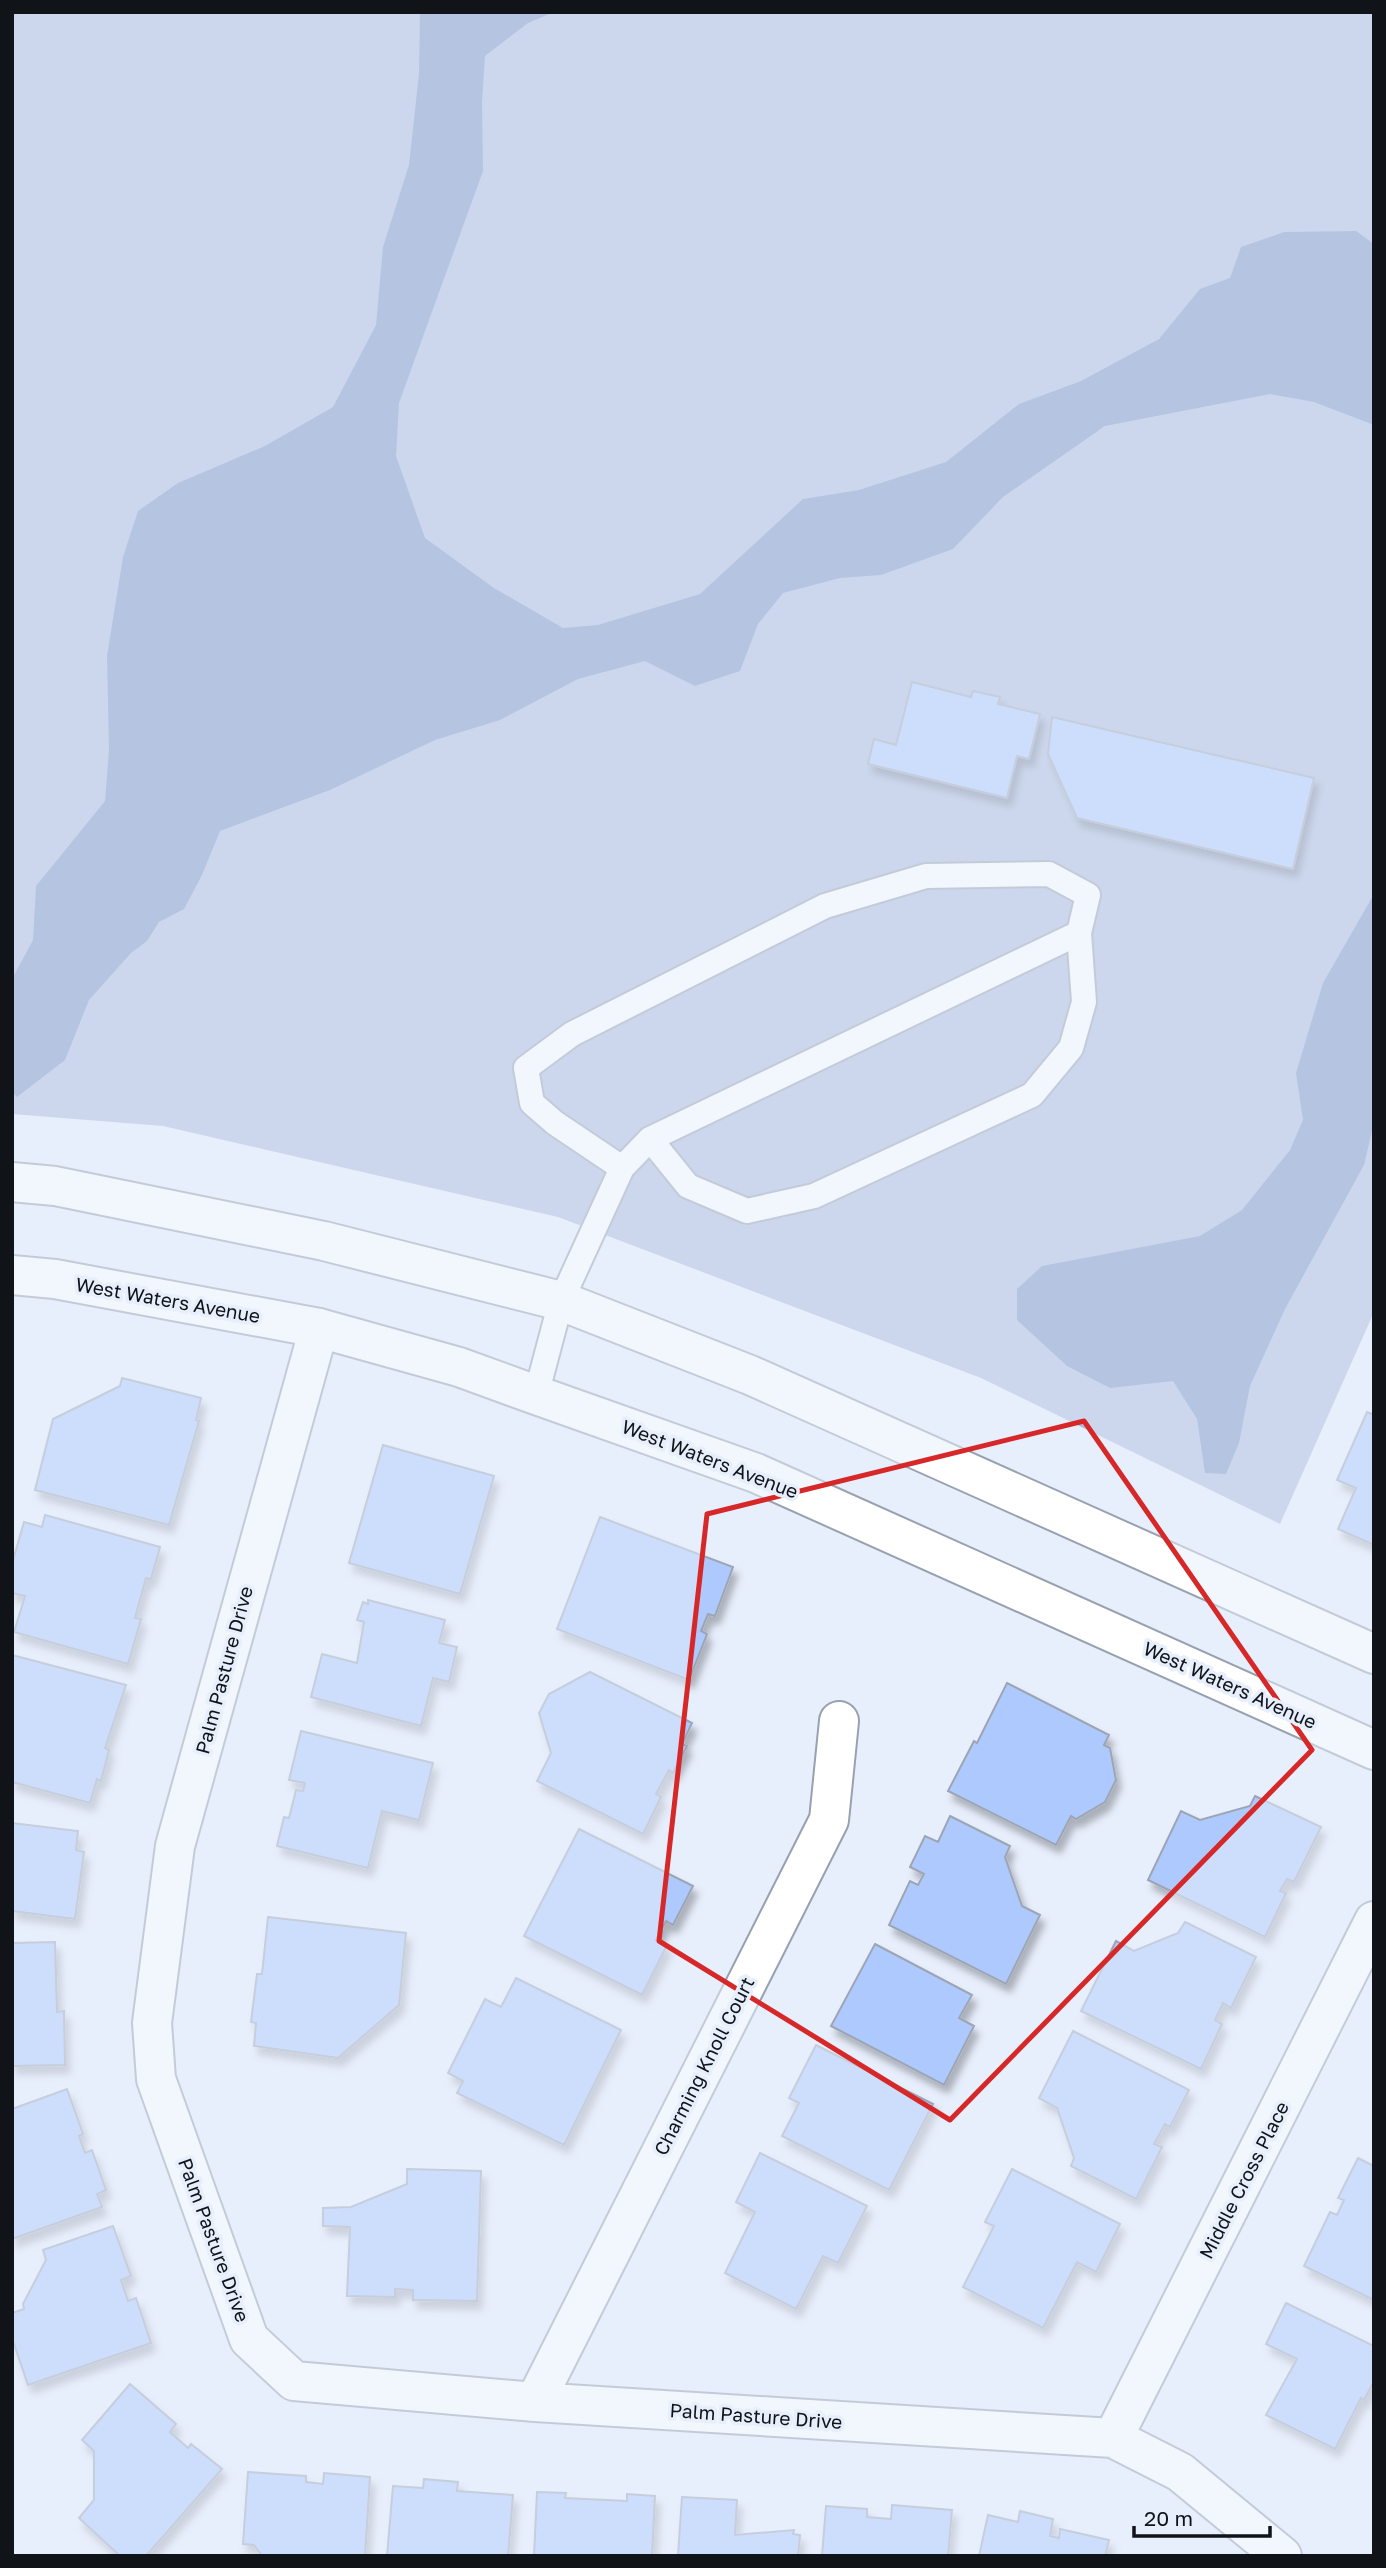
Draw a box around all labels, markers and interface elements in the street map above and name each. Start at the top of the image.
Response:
street label: West Waters Avenue [74,1272,262,1327]
street label: West Waters Avenue [619,1414,802,1503]
street label: Palm Pasture Drive [190,1583,257,1756]
street label: West Waters Avenue [1140,1636,1320,1733]
street label: Charming Knoll Court [649,1973,759,2159]
street label: Middle Cross Place [1194,2097,1293,2262]
street label: Palm Pasture Drive [174,2155,255,2325]
street label: Palm Pasture Drive [669,2398,843,2433]
scale bar [1134,2494,1270,2538]
text: 20 m [1144,2505,1193,2531]

